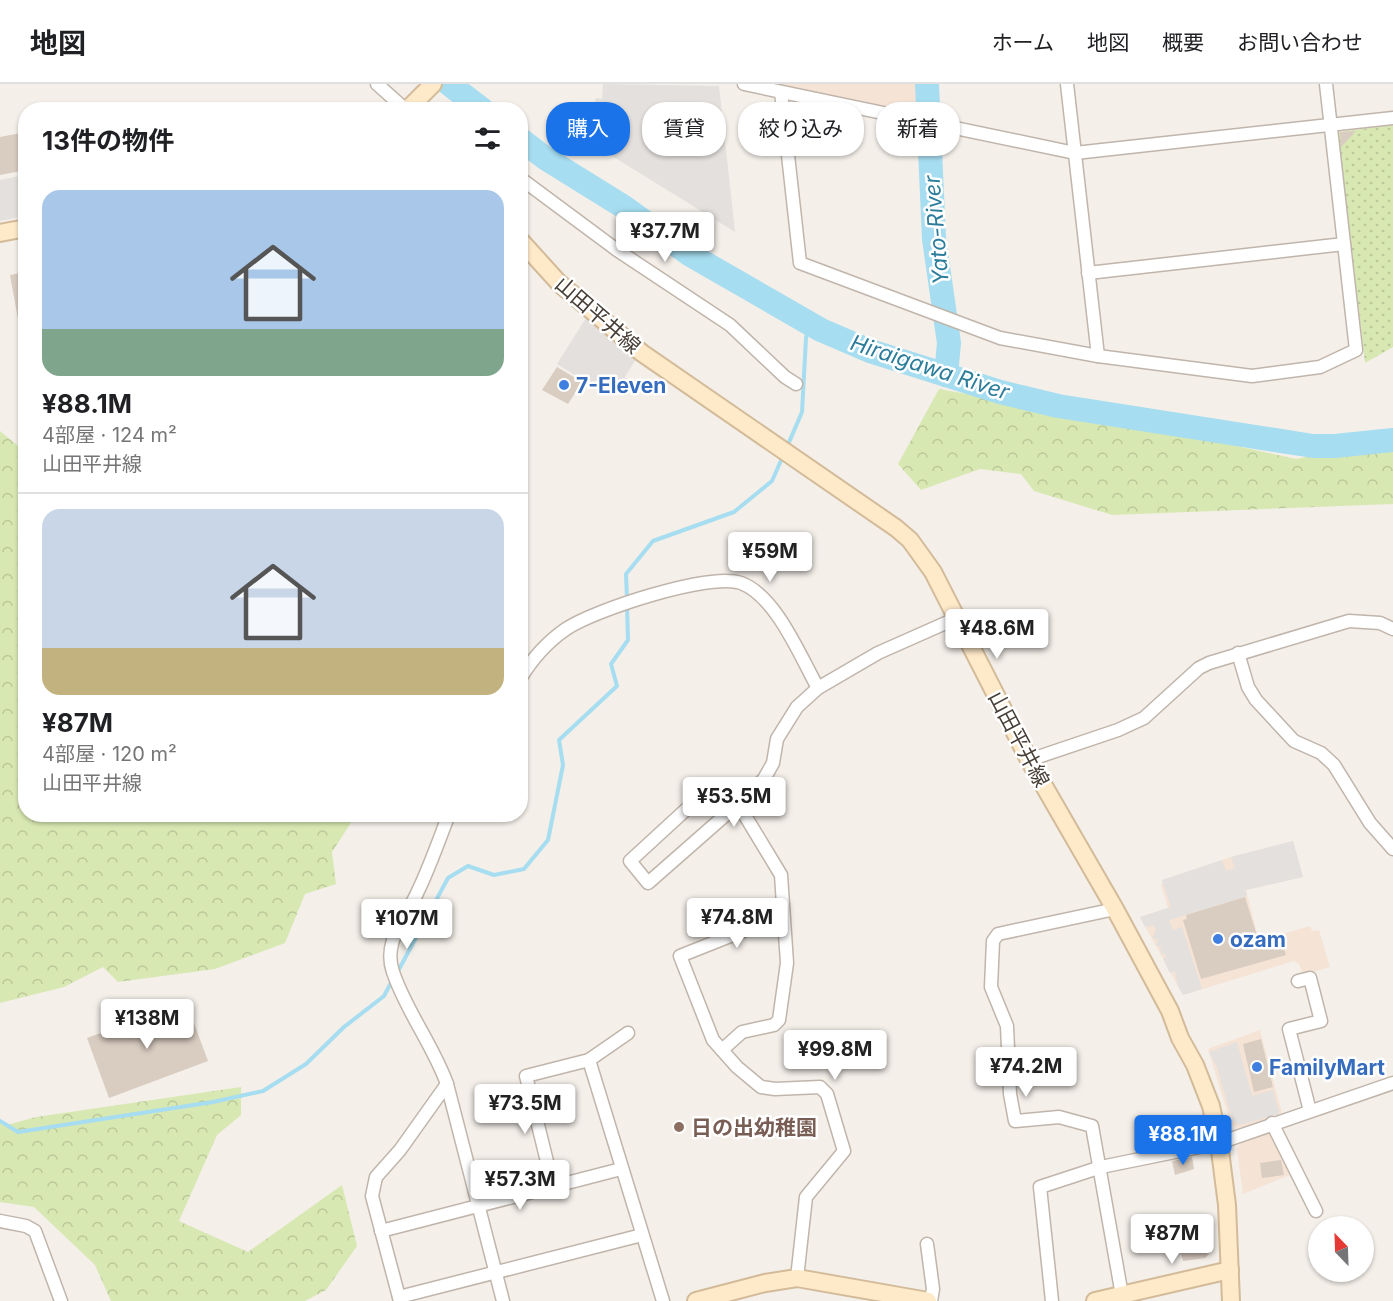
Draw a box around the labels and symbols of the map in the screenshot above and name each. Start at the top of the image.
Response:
water label: Yato-River [918,174,954,286]
pin: ¥37.7M [616,212,714,263]
street label: 山田平井線 [550,271,646,359]
water label: Hiraigawa River [847,329,1013,405]
place label: 7-Eleven [576,373,666,398]
marker: 7-Eleven [557,378,571,392]
pin: ¥59M [734,532,806,583]
pin: ¥48.6M [948,609,1046,660]
street label: 山田平井線 [983,687,1055,791]
pin: ¥53.5M [685,777,783,828]
pin: ¥74.8M [688,898,786,949]
pin: ¥107M [365,899,449,950]
place label: ozam [1230,927,1286,952]
marker: ozam [1211,932,1225,946]
pin: ¥138M [105,999,189,1050]
pin: ¥99.8M [786,1030,884,1081]
pin: ¥74.2M [977,1047,1075,1098]
place label: FamilyMart [1269,1055,1385,1080]
marker: FamilyMart [1250,1060,1264,1074]
pin: ¥73.5M [476,1084,574,1135]
place label: 日の出幼稚園 [691,1115,817,1140]
pin: ¥88.1M [1134,1115,1232,1166]
marker: 日の出幼稚園 [672,1120,686,1134]
pin: ¥57.3M [471,1160,569,1211]
pin: ¥87M [1136,1214,1208,1265]
north arrow [1308,1216,1374,1282]

